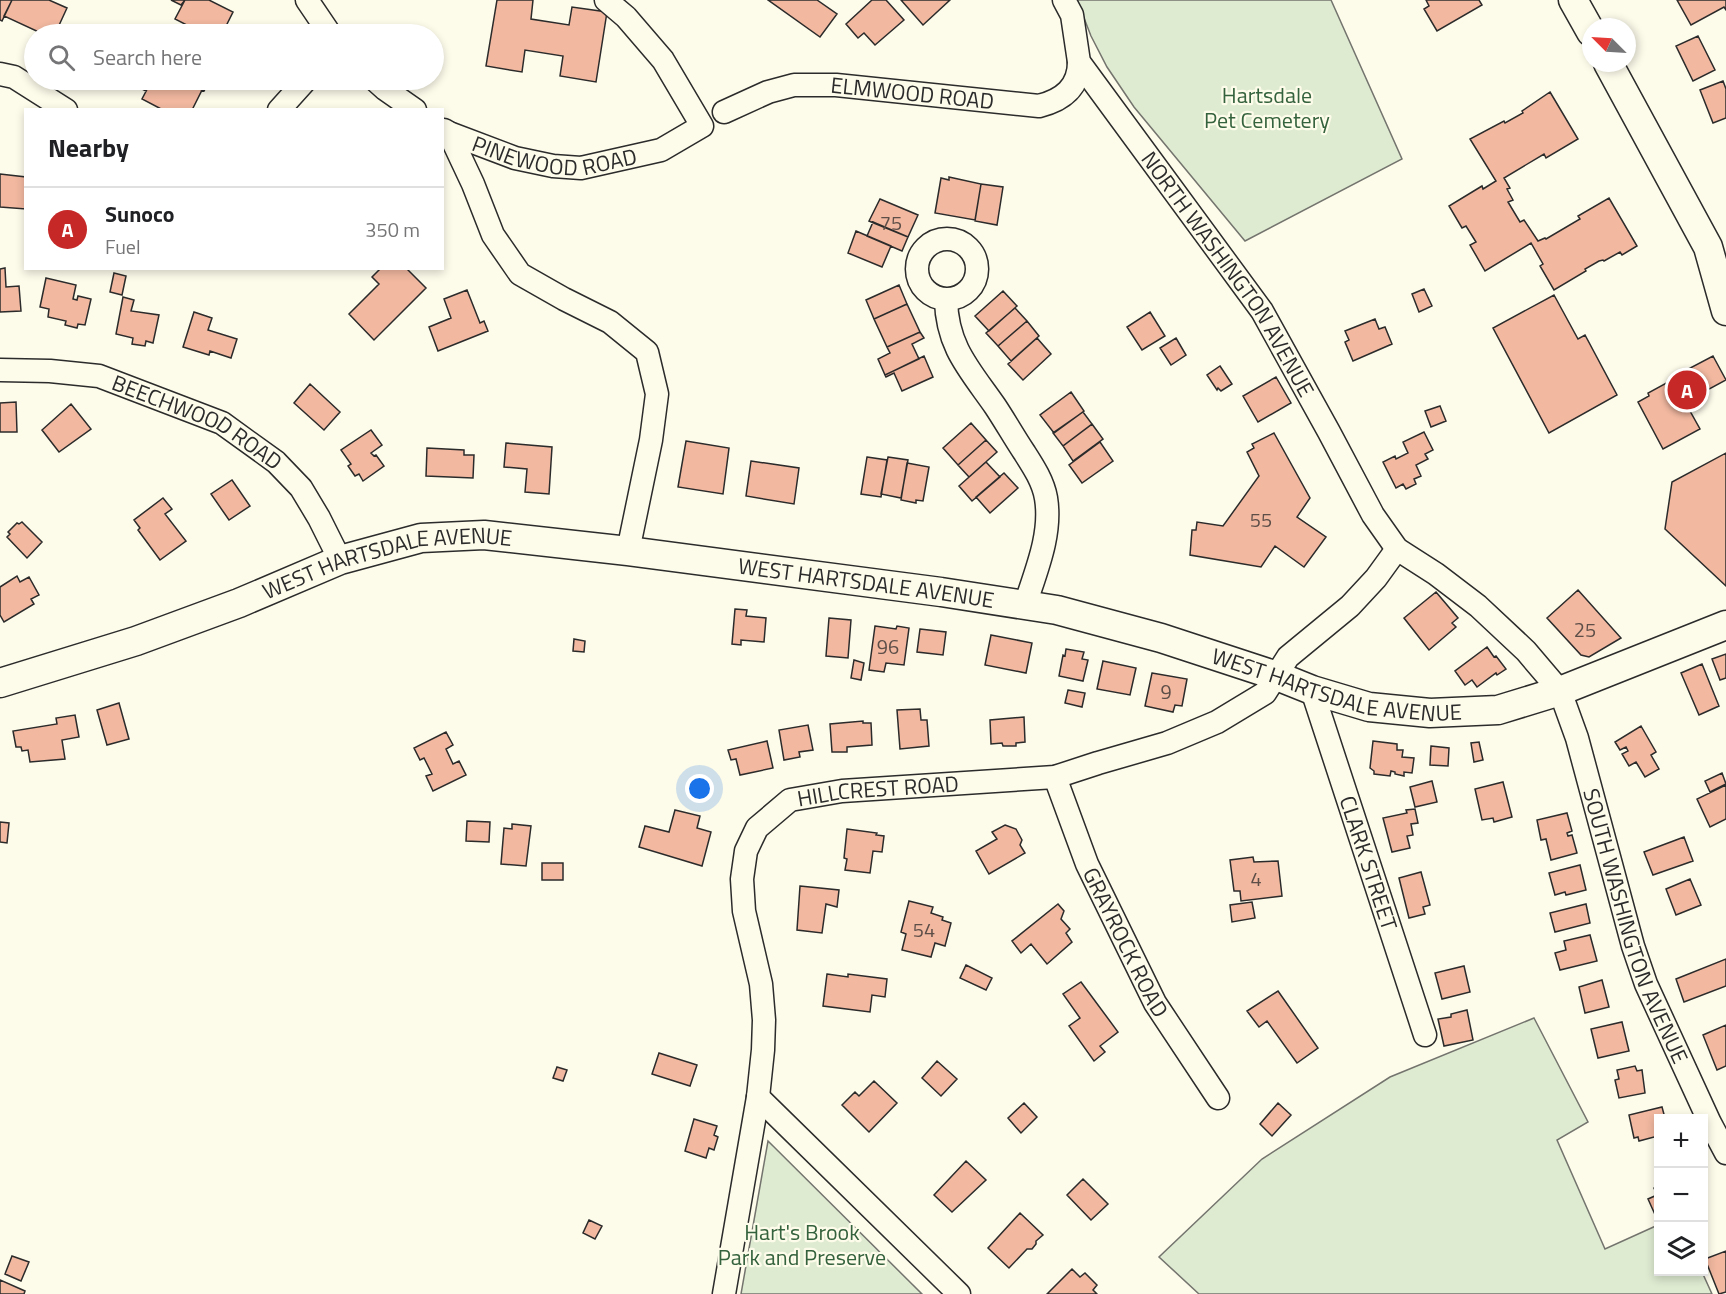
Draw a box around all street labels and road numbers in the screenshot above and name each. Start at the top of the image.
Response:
street label: ELMWOOD ROAD [829,68,996,118]
street label: PINEWOOD ROAD [467,126,640,185]
street label: NORTH WASHINGTON AVENUE [1133,144,1323,403]
street label: BEECHWOOD ROAD [107,365,289,478]
street label: WEST HARTSDALE AVENUE [257,518,514,608]
street label: WEST HARTSDALE AVENUE [736,549,997,617]
street label: WEST HARTSDALE AVENUE [1207,639,1463,730]
street label: HILLCREST ROAD [795,766,960,815]
street label: SOUTH WASHINGTON AVENUE [1574,785,1697,1069]
street label: CLARK STREET [1331,791,1407,935]
street label: GRAYROCK ROAD [1074,862,1177,1024]

